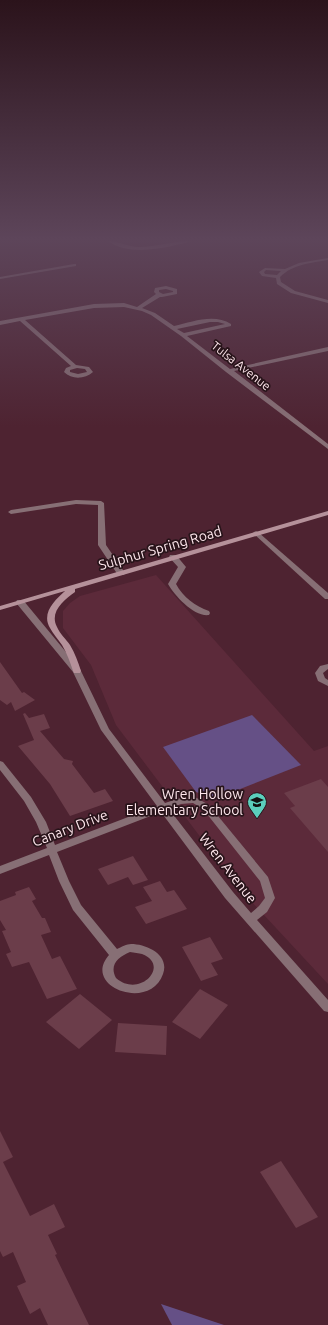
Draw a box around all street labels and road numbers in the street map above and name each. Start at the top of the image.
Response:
street label: Tulsa Avenue [209,339,273,393]
street label: Sulphur Spring Road [97,523,223,573]
street label: Canary Drive [30,806,110,850]
street label: Wren Avenue [196,830,260,906]

